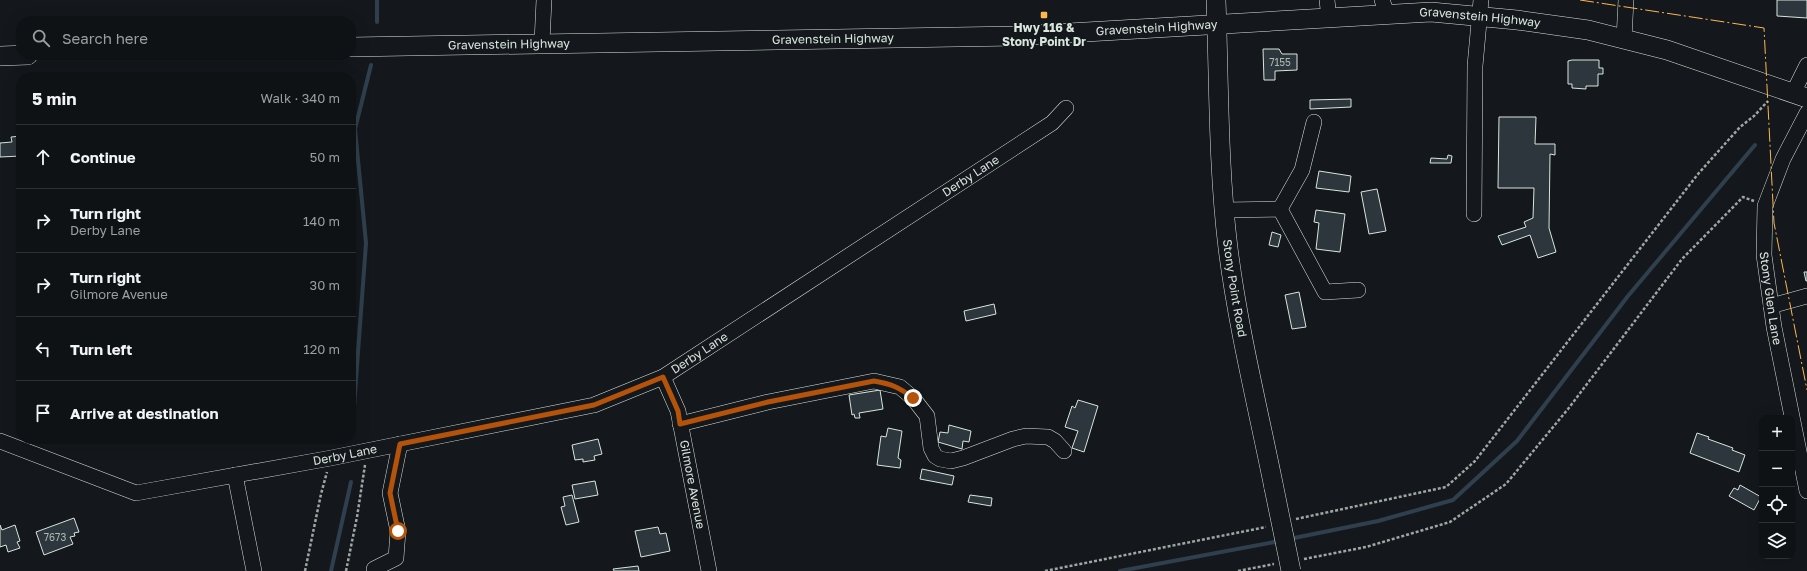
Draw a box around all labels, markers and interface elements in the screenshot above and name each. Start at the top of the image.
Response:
street label: Gravenstein Highway [1419,4,1542,30]
marker: Hwy 116 & Stony Point Dr [1039,10,1049,20]
search box [16,16,356,60]
street label: Gravenstein Highway [1095,16,1218,38]
place label: Hwy 116 & Stony Point Dr [1002,20,1086,49]
icon: search [30,27,52,49]
text: Search here [62,29,148,47]
street label: Gravenstein Highway [772,30,894,47]
street label: Gravenstein Highway [448,35,570,52]
house number: 7155 [1269,56,1291,68]
text: 5 min [32,88,76,109]
text: Walk · 340 m [260,90,340,106]
icon: ahead [32,146,54,168]
text: Continue [70,148,136,166]
text: 50 m [310,149,340,165]
street label: Derby Lane [939,152,1002,200]
text: Turn right [70,204,141,222]
icon: right [32,210,54,232]
text: 140 m [303,213,340,229]
text: Derby Lane [70,222,140,238]
street label: Stony Point Road [1220,238,1250,338]
street label: Stony Glen Lane [1757,251,1785,346]
text: Turn right [70,268,141,286]
icon: right [32,274,54,296]
text: 30 m [310,277,340,293]
text: Gilmore Avenue [70,286,168,302]
street label: Derby Lane [668,329,731,377]
icon: left [32,338,54,360]
text: Turn left [70,340,132,358]
text: 120 m [303,341,340,357]
route end [904,389,922,407]
icon: arrive [32,402,54,424]
text: Arrive at destination [70,404,219,422]
map controls [1759,415,1795,559]
button: + [1759,415,1795,451]
street label: Gilmore Avenue [677,439,709,530]
street label: Derby Lane [312,441,378,468]
button: − [1759,451,1795,487]
button: locate [1759,487,1795,523]
route start [389,522,407,540]
button: layers [1759,523,1795,559]
house number: 7673 [44,531,66,543]

